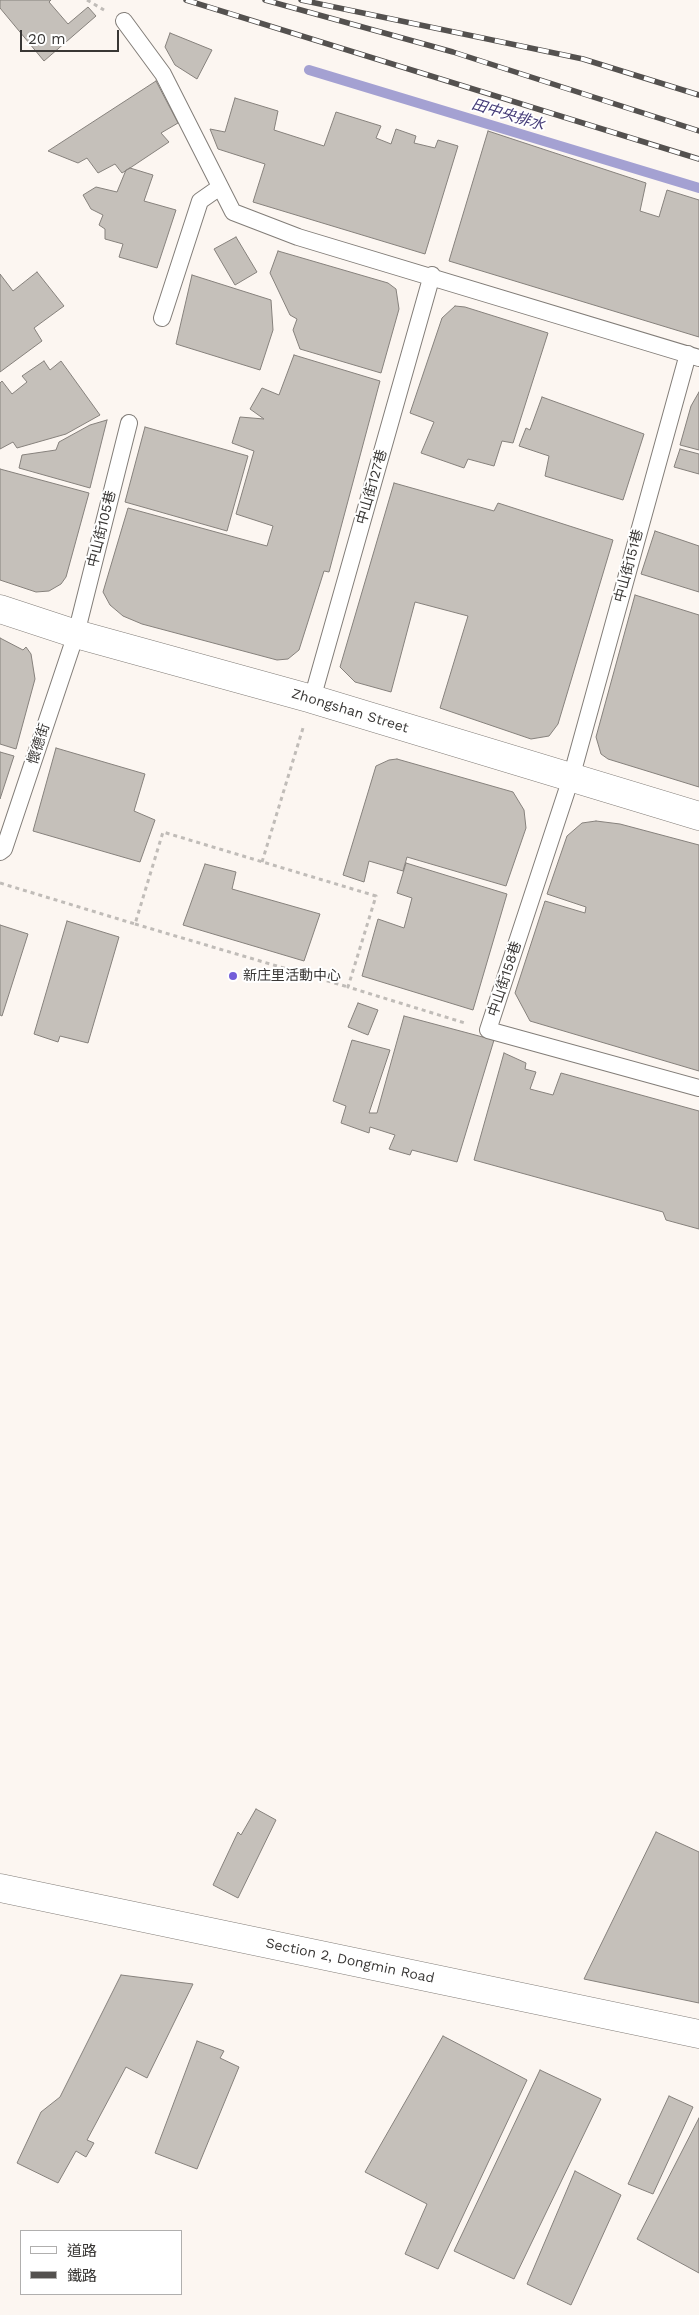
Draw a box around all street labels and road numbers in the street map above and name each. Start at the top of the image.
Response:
street label: 中山街127巷 [353,448,391,526]
street label: 中山街105巷 [84,489,120,569]
street label: 中山街151巷 [611,528,647,604]
street label: Zhongshan Street [289,685,411,737]
street label: 懷德街 [25,721,53,767]
street label: 中山街158巷 [485,939,525,1019]
street label: Section 2, Dongmin Road [264,1935,436,1987]

